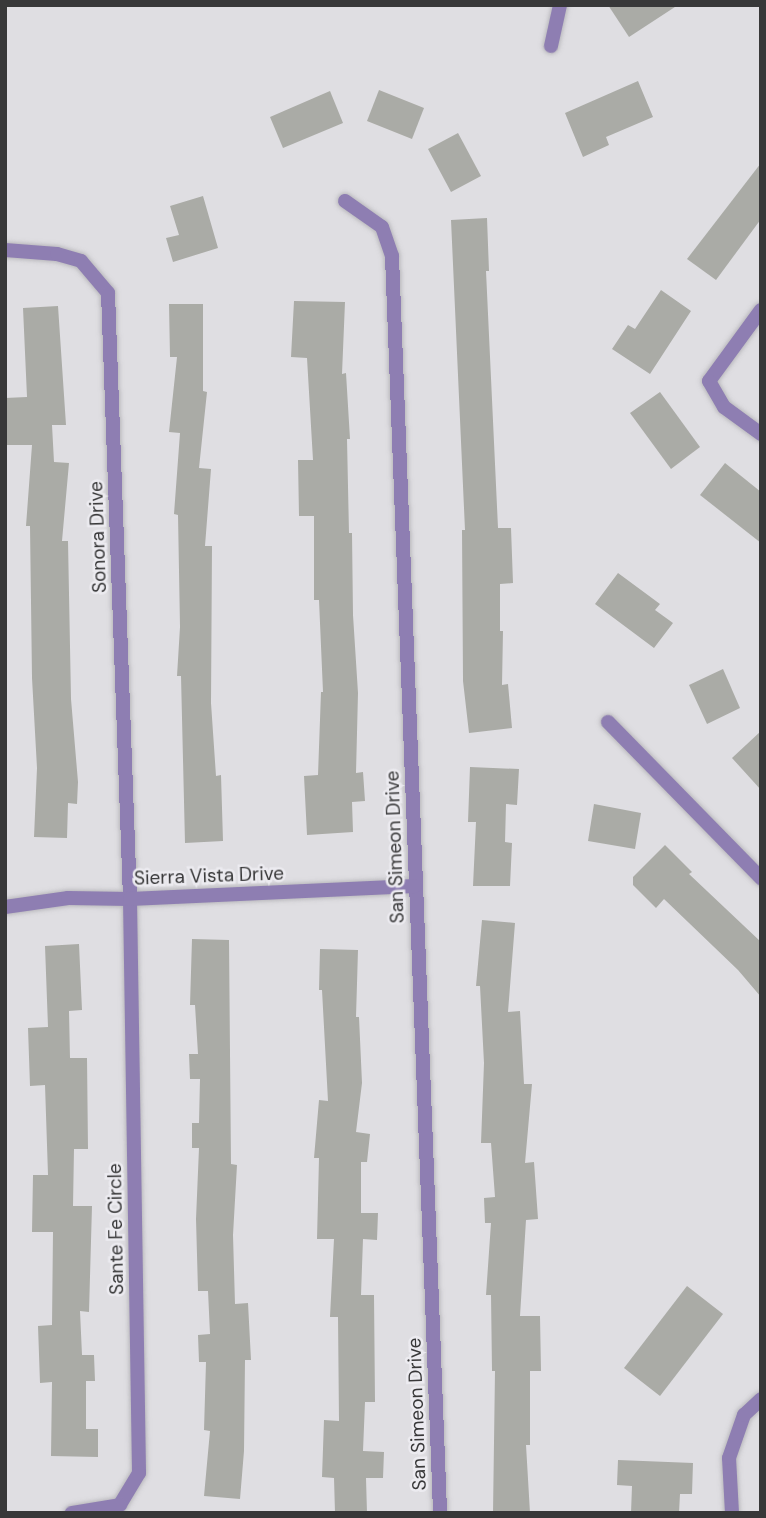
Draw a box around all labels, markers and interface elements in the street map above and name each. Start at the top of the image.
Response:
street label: Sonora Drive [85,481,111,593]
street label: San Simeon Drive [381,770,409,924]
street label: Sierra Vista Drive [134,862,284,890]
street label: Sante Fe Circle [103,1163,129,1295]
street label: San Simeon Drive [403,1337,431,1491]

